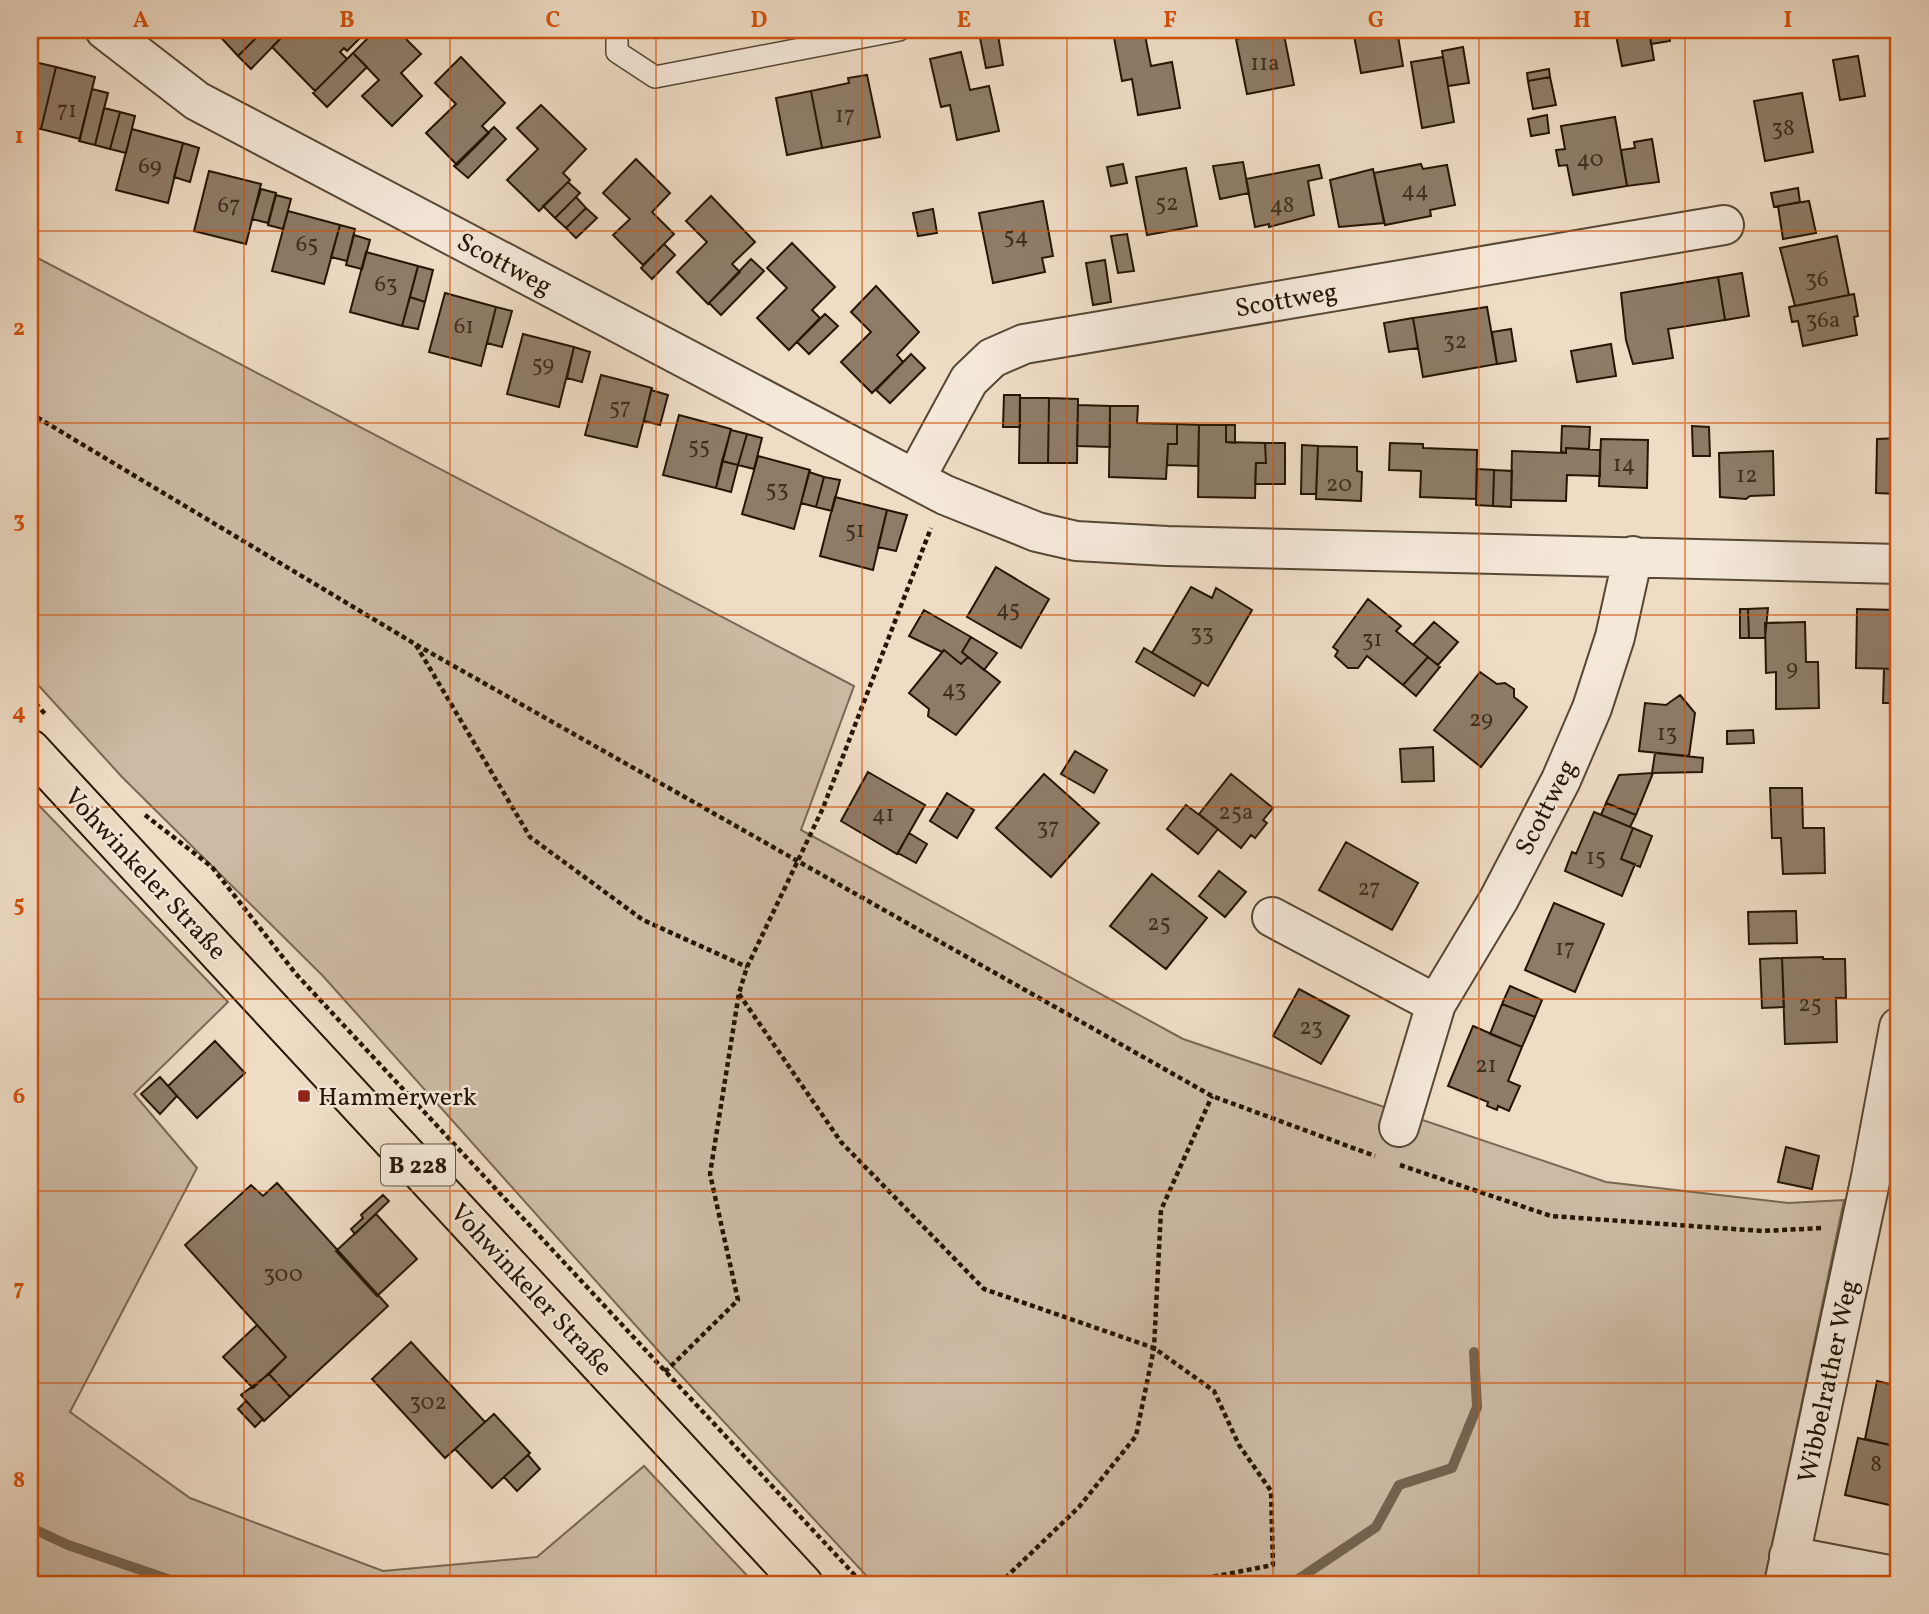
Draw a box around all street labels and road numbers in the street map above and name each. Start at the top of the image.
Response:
street label: Scottweg [450,225,558,305]
street label: Scottweg [1232,274,1340,328]
street label: Scottweg [1507,754,1586,862]
street label: Vohwinkeler Straße [55,780,234,969]
road number: B 228 [381,1144,455,1185]
street label: Vohwinkeler Straße [441,1196,620,1385]
street label: Wibbelrather Weg [1790,1277,1868,1486]

